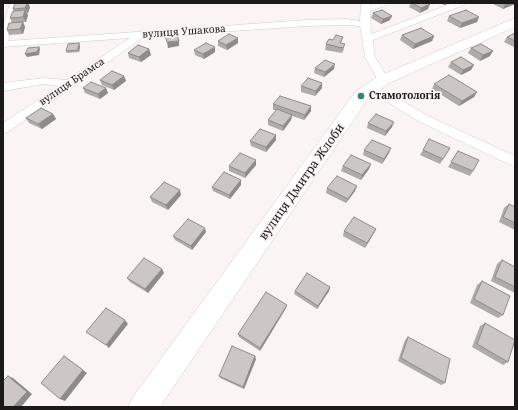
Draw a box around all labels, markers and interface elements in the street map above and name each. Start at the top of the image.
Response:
street label: вулиця Ушакова [142,23,226,41]
street label: вулиця Брамса [37,56,107,108]
place label: Стамотологія [369,90,440,102]
marker: Стамотологія [356,91,366,101]
street label: вулиця Дмитра Жлоби [256,121,348,243]

